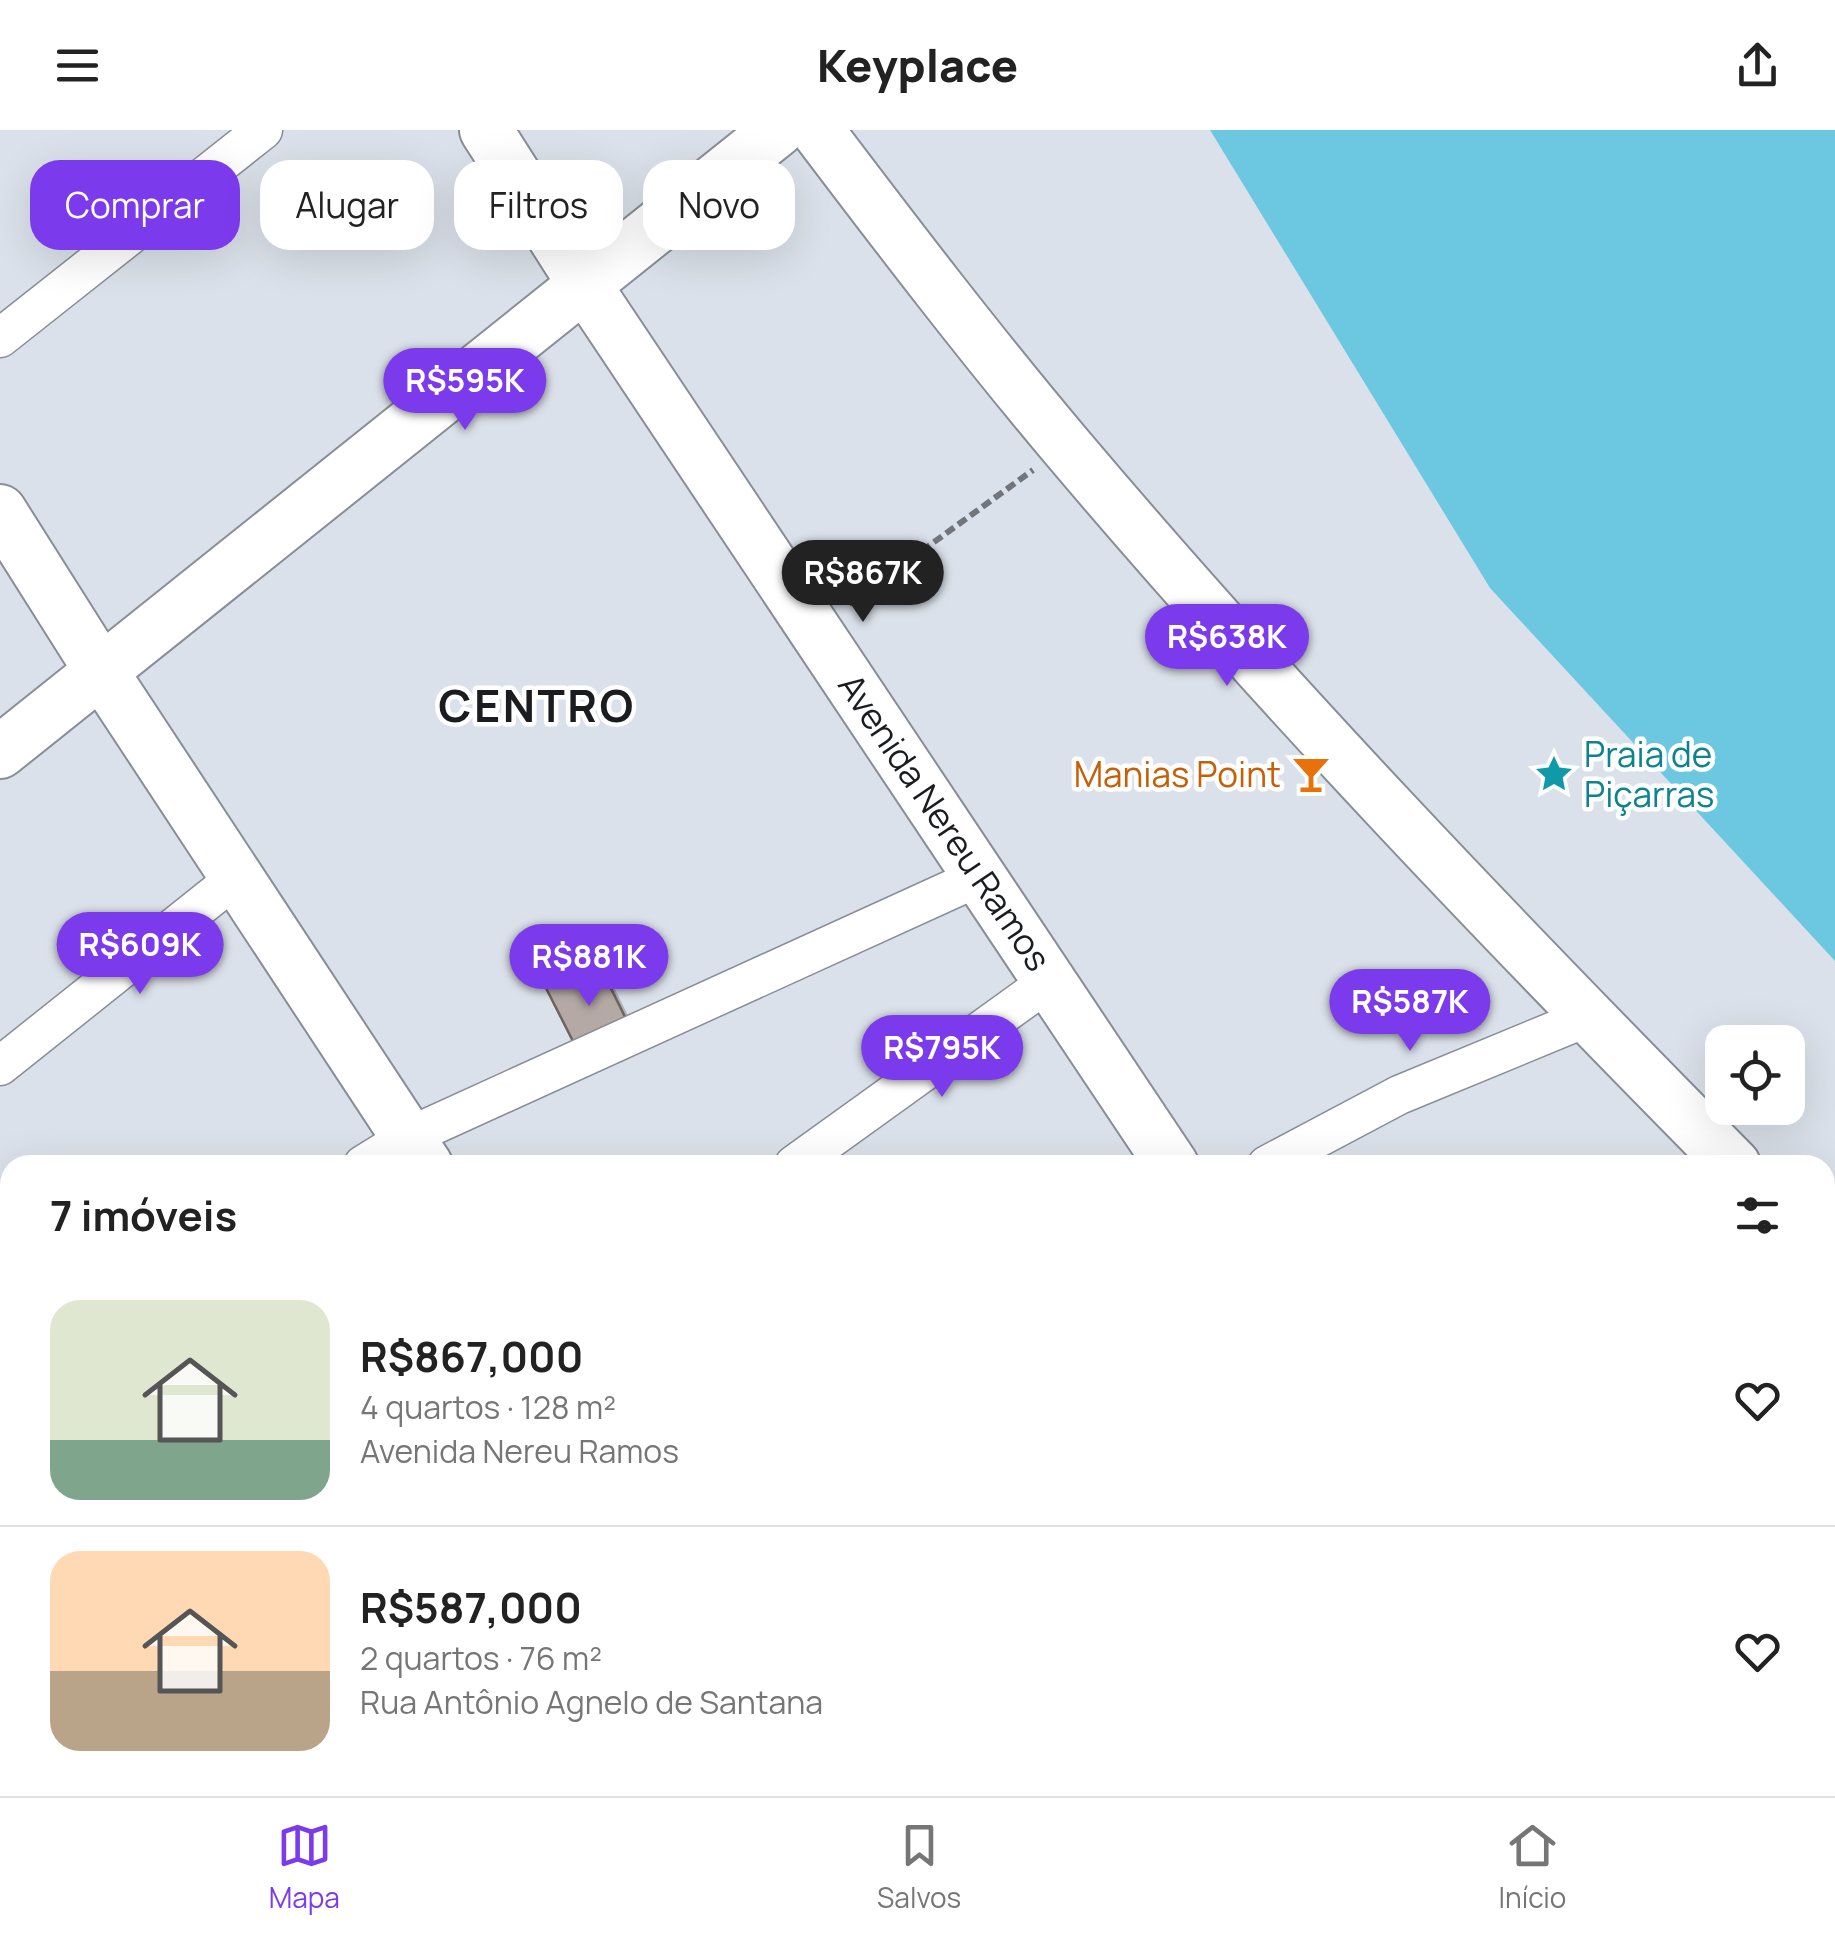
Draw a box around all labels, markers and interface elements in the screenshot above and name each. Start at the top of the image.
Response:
text: Keyplace [817,34,1018,96]
icon: menu [50,38,105,93]
icon: share [1730,38,1785,93]
chip: Comprar [30,160,240,250]
chip: Alugar [260,160,434,250]
chip: Filtros [454,160,623,250]
chip: Novo [643,160,795,250]
pin: R$595K [384,348,546,433]
text: R$595K [405,358,525,402]
pin: R$867K [782,540,944,625]
text: R$867K [804,550,922,594]
pin: R$638K [1146,604,1308,689]
text: R$638K [1167,614,1287,658]
street label: Avenida Nereu Ramos [828,664,1062,980]
district label: CENTRO [438,674,636,736]
place label: Praia de Piçarras [1584,730,1714,818]
place label: Manias Point [1074,750,1281,798]
bar icon: Manias Point [1290,753,1332,795]
place icon: Praia de Piçarras [1533,753,1575,795]
pin: R$609K [59,912,221,997]
text: R$609K [79,922,201,966]
pin: R$881K [508,924,670,1009]
text: R$881K [531,934,647,978]
pin: R$587K [1329,969,1491,1054]
text: R$587K [1351,979,1469,1023]
pin: R$795K [861,1015,1023,1100]
text: R$795K [883,1025,1001,1069]
map controls [1705,1025,1805,1125]
button: locate [1705,1025,1805,1125]
text: 7 imóveis [50,1186,237,1244]
icon: filters [1730,1188,1785,1243]
text: R$867,000 [360,1327,583,1385]
icon: home [130,1340,250,1460]
icon: heart [1730,1373,1785,1428]
text: 4 quartos · 128 m² [360,1385,616,1429]
text: Avenida Nereu Ramos [360,1429,679,1473]
text: R$587,000 [360,1578,582,1636]
icon: home [130,1591,250,1711]
icon: heart [1730,1624,1785,1679]
text: 2 quartos · 76 m² [360,1636,602,1680]
text: Rua Antônio Agnelo de Santana [360,1680,823,1724]
tab: Mapa [269,1818,340,1916]
tab: Salvos [877,1818,961,1916]
tab: Início [1498,1818,1566,1916]

